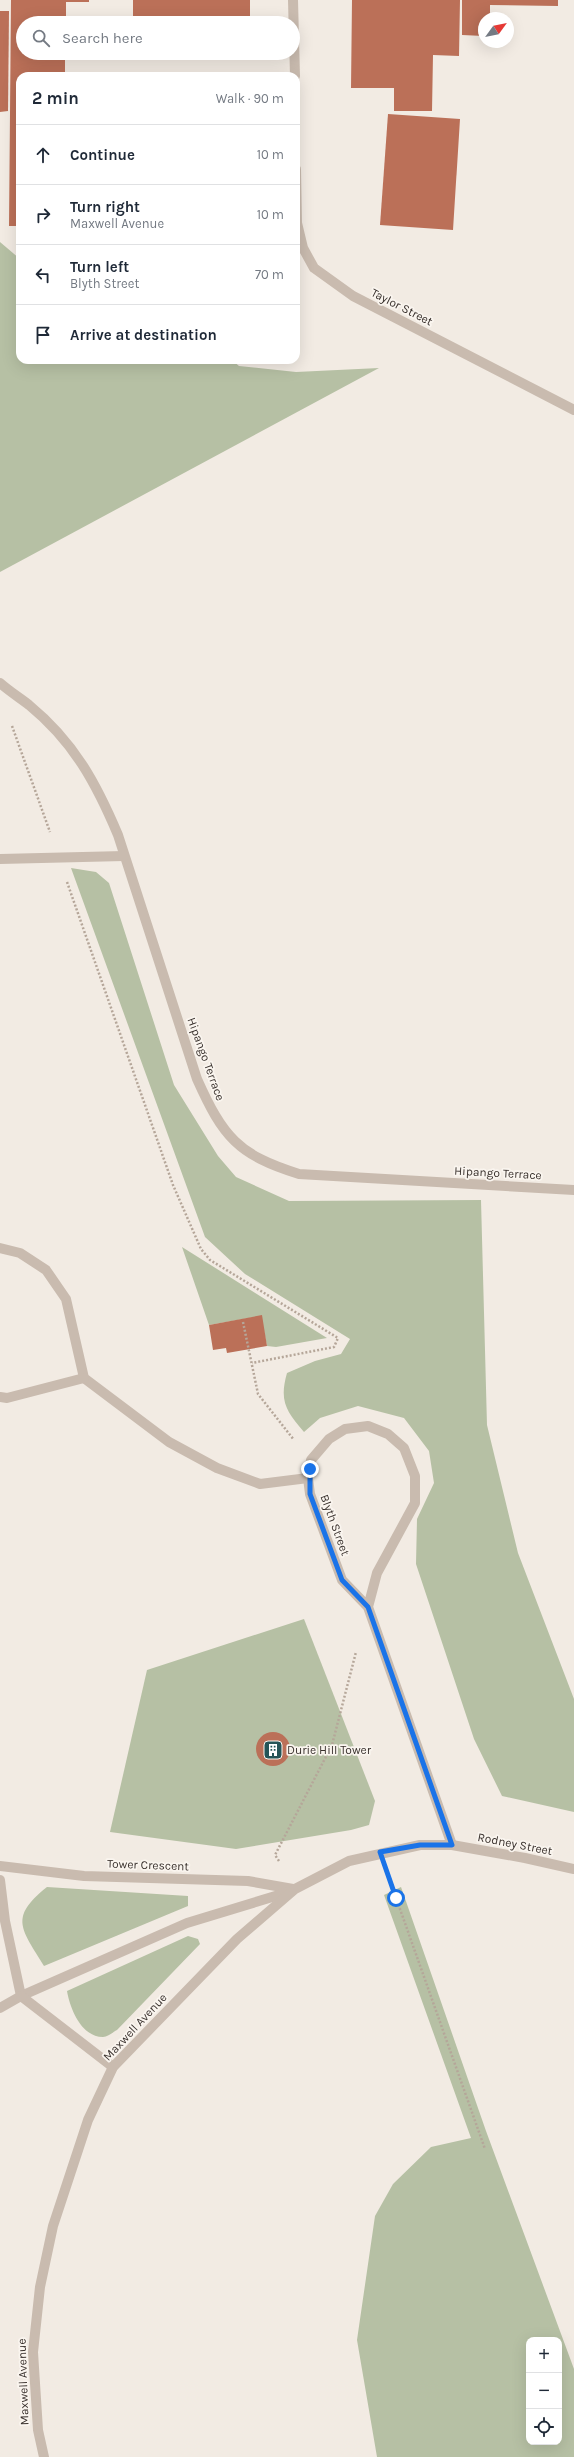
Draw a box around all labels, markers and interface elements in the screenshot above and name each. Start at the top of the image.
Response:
north arrow [478,12,514,48]
search box [16,16,300,60]
icon: search [30,27,52,49]
text: Search here [62,29,143,47]
text: 2 min [32,88,79,108]
text: Walk · 90 m [216,91,284,106]
icon: ahead [32,144,54,166]
text: Continue [70,146,135,164]
text: 10 m [257,147,284,162]
text: Turn right [70,198,140,216]
icon: right [32,204,54,226]
text: 10 m [257,207,284,222]
text: Maxwell Avenue [70,216,164,231]
text: Turn left [70,258,129,276]
icon: left [32,264,54,286]
text: 70 m [255,267,284,282]
text: Blyth Street [70,276,139,291]
street label: Taylor Street [369,286,436,329]
icon: arrive [32,324,54,346]
text: Arrive at destination [70,326,217,344]
street label: Hipango Terrace [184,1015,228,1103]
street label: Hipango Terrace [454,1164,542,1182]
route end [301,1460,319,1478]
street label: Blyth Street [317,1493,353,1558]
building icon: Durie Hill Tower [262,1739,284,1761]
place label: Durie Hill Tower [287,1743,372,1757]
street label: Rodney Street [476,1830,554,1858]
street label: Tower Crescent [107,1857,190,1873]
route start [387,1889,405,1907]
street label: Maxwell Avenue [100,1990,170,2064]
map controls [526,2337,562,2445]
button: + [526,2337,562,2373]
street label: Maxwell Avenue [14,2338,32,2426]
button: − [526,2373,562,2409]
button: locate [526,2409,562,2445]

